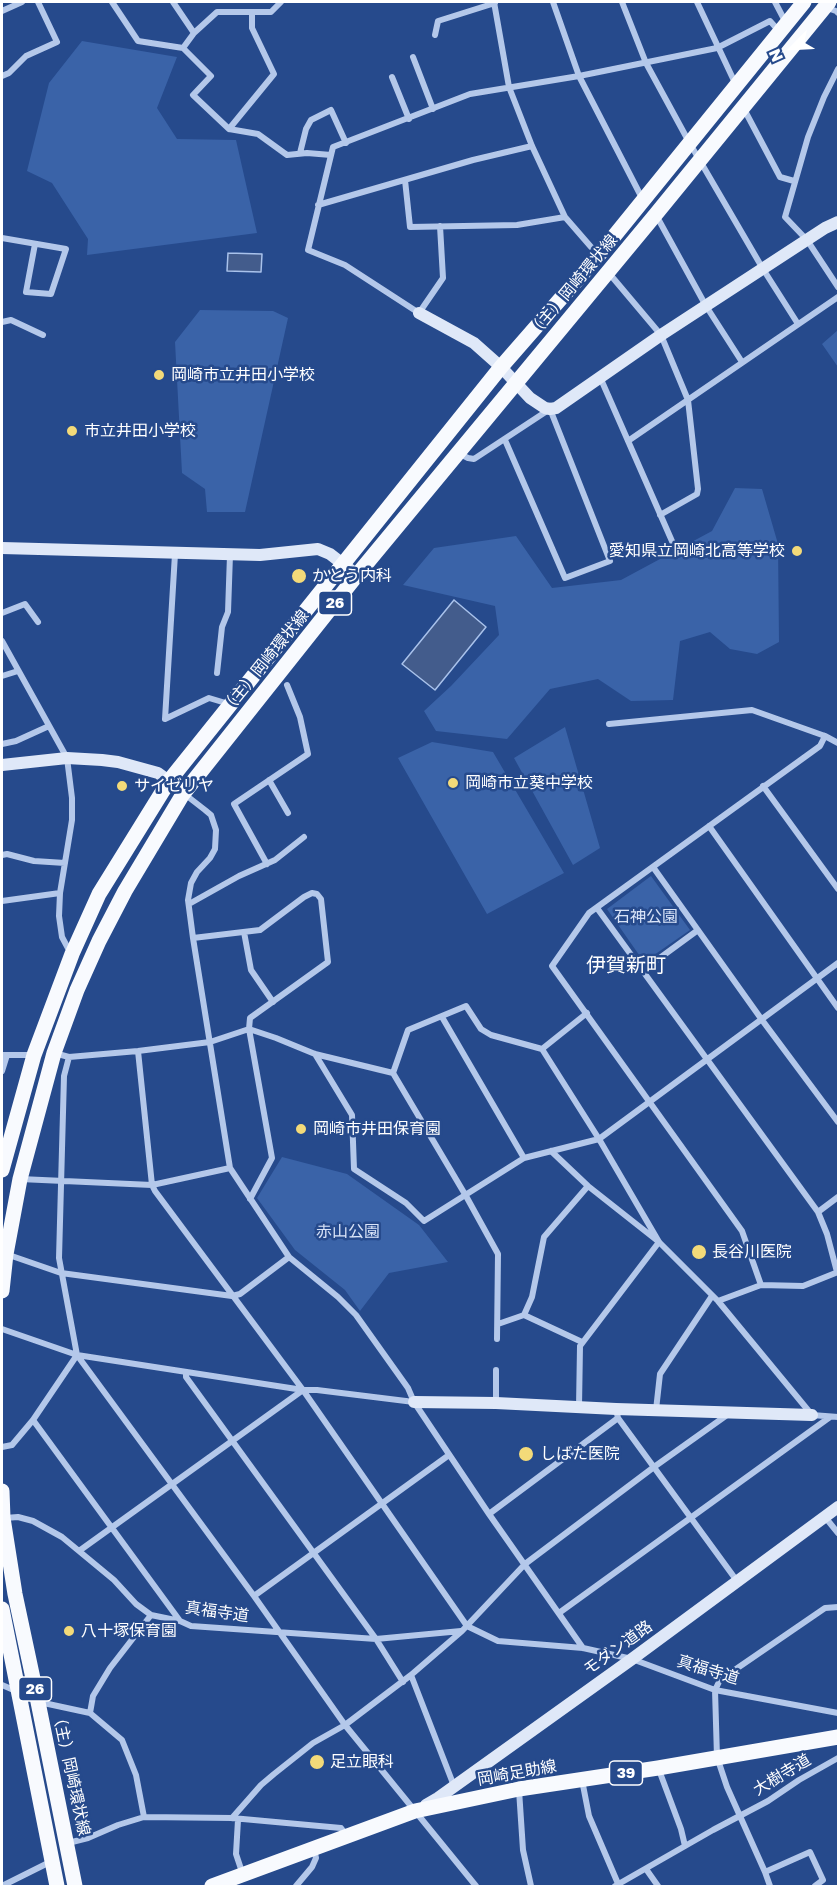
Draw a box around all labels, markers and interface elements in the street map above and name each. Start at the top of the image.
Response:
north arrow [762,18,822,78]
text: N [764,46,787,65]
street label: （主）岡崎環状線 [525,231,621,341]
place label: 岡崎市立井田小学校 [171,365,315,385]
marker: 岡崎市立井田小学校 [152,368,166,382]
place label: 市立井田小学校 [84,421,196,441]
marker: 市立井田小学校 [65,424,79,438]
place label: 愛知県立岡崎北高等学校 [609,541,785,561]
marker: 愛知県立岡崎北高等学校 [790,544,804,558]
place label: かとう内科 [312,566,392,586]
marker: かとう内科 [290,567,308,585]
road number: 26 [318,591,352,615]
street label: （主）岡崎環状線 [217,606,313,718]
place label: 岡崎市立葵中学校 [465,773,593,793]
place label: サイゼリヤ [134,776,214,796]
marker: 岡崎市立葵中学校 [446,776,460,790]
marker: サイゼリヤ [115,779,129,793]
park label: 石神公園 [614,907,678,927]
district label: 伊賀新町 [586,954,666,978]
place label: 岡崎市井田保育園 [313,1119,441,1139]
marker: 岡崎市井田保育園 [294,1122,308,1136]
park label: 赤山公園 [316,1222,380,1242]
place label: 長谷川医院 [712,1242,792,1262]
marker: 長谷川医院 [690,1243,708,1261]
place label: しばた医院 [540,1444,620,1464]
marker: しばた医院 [517,1445,535,1463]
street label: 真福寺道 [184,1598,250,1626]
street label: モダン道路 [580,1617,656,1679]
place label: 八十塚保育園 [81,1621,177,1641]
marker: 八十塚保育園 [62,1624,76,1638]
street label: 真福寺道 [675,1651,741,1689]
road number: 26 [18,1677,51,1701]
street label: （主）岡崎環状線 [48,1708,94,1838]
street label: 大樹寺道 [750,1750,814,1800]
place label: 足立眼科 [330,1752,394,1772]
marker: 足立眼科 [308,1753,326,1771]
street label: 岡崎足助線 [476,1757,558,1789]
road number: 39 [610,1761,642,1785]

